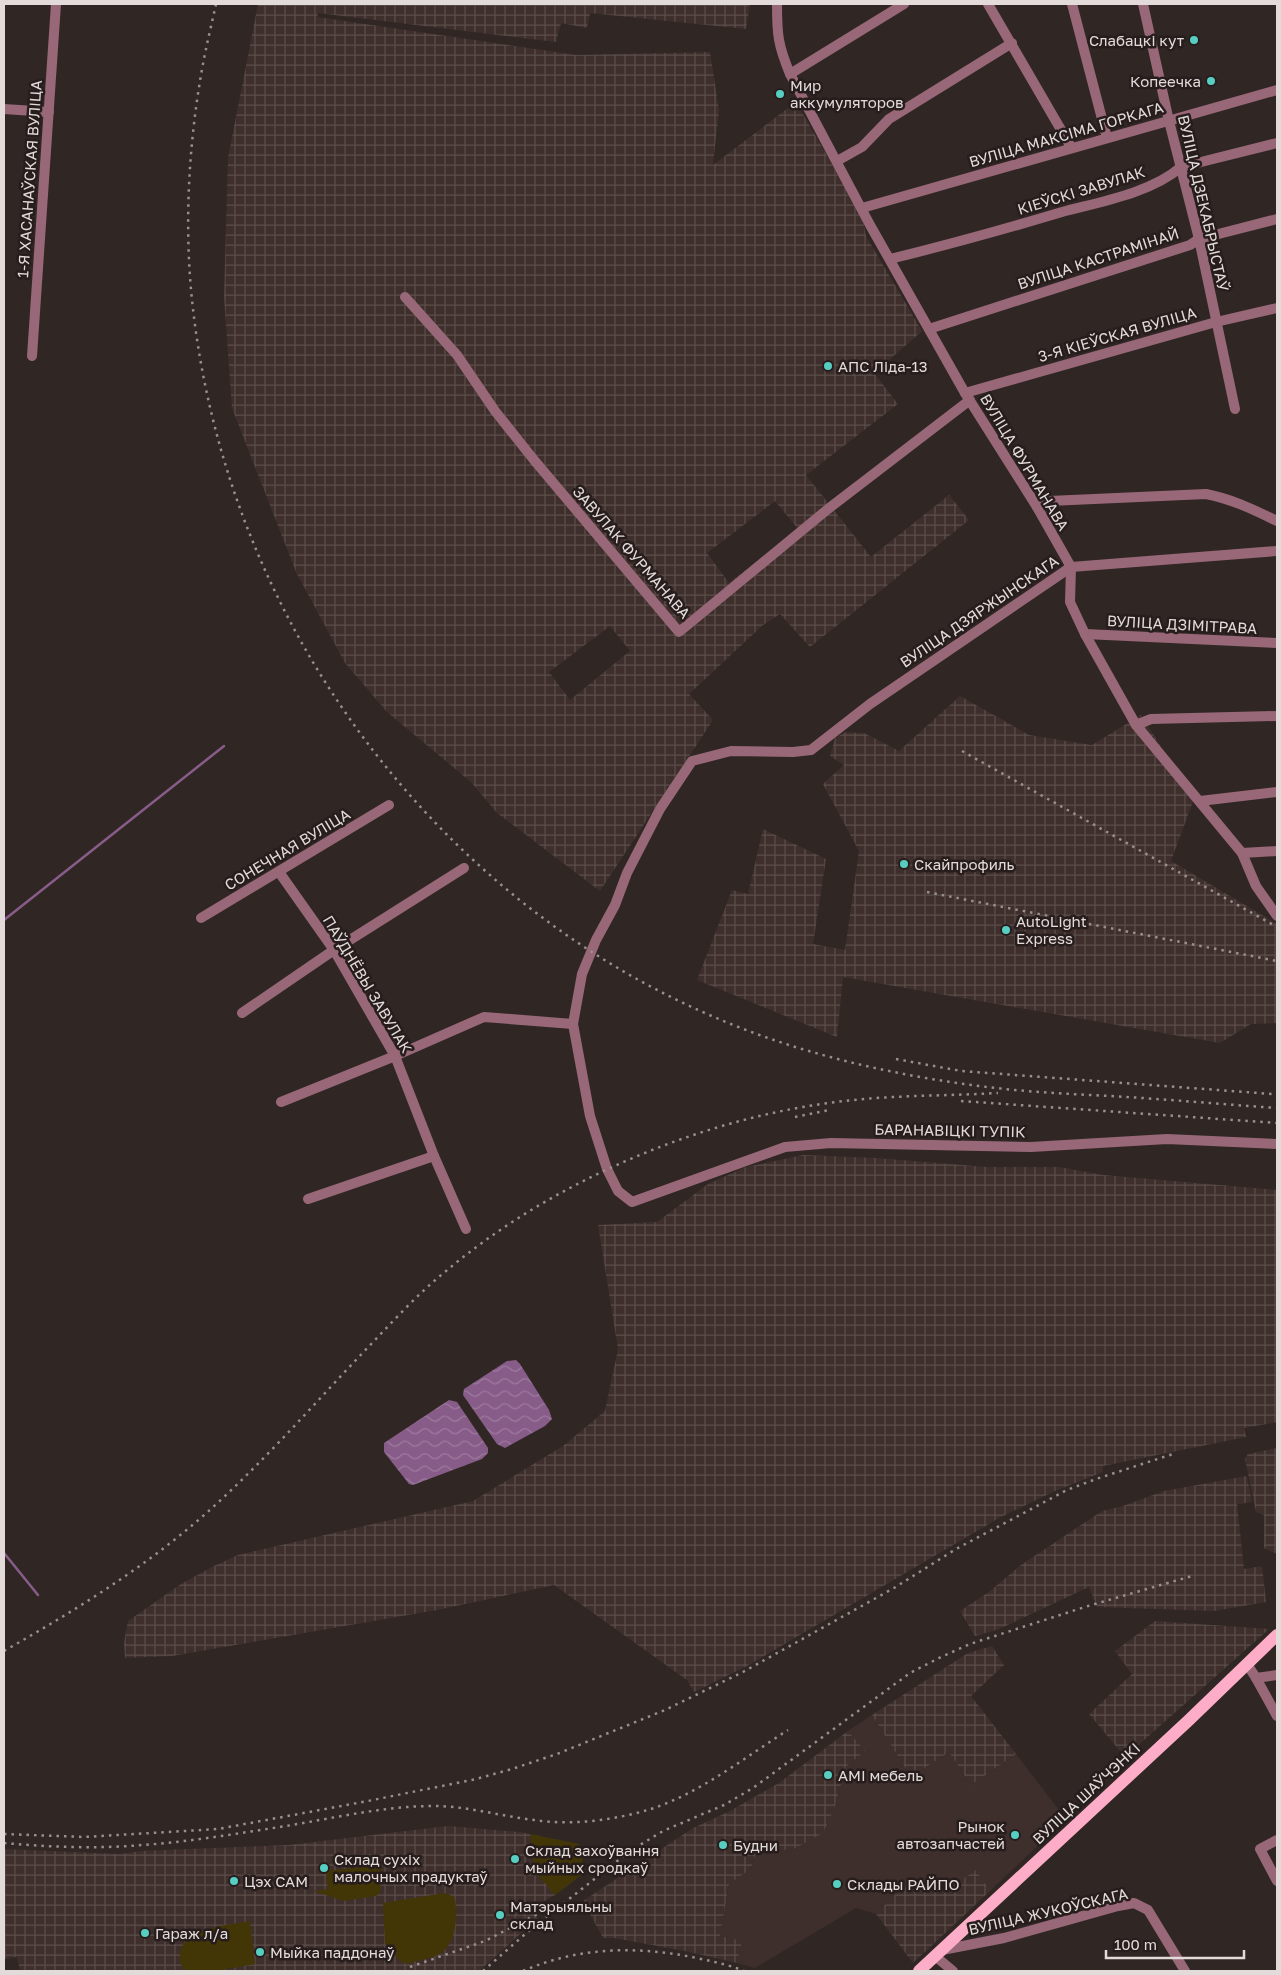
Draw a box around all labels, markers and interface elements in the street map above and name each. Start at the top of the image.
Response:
place label: Слабацкі кут [1089,31,1185,49]
marker: Слабацкі кут [1188,34,1200,46]
place label: Копеечка [1130,72,1201,90]
marker: Копеечка [1205,75,1217,87]
place label: Мир аккумуляторов [790,76,903,111]
street label: 1-Я ХАСАНАЎСКАЯ ВУЛІЦА [13,80,45,278]
marker: Мир аккумуляторов [774,88,786,100]
street label: ВУЛІЦА МАКСІМА ГОРКАГА [967,98,1165,170]
street label: ВУЛІЦА ДЗЕКАБРЫСТАЎ [1175,113,1233,293]
street label: КІЕЎСКІ ЗАВУЛАК [1015,162,1147,218]
street label: ВУЛІЦА КАСТРАМІНАЙ [1015,223,1181,293]
street label: 3-Я КІЕЎСКАЯ ВУЛІЦА [1036,303,1198,365]
place label: АПС Ліда-13 [838,357,927,375]
marker: АПС Ліда-13 [822,360,834,372]
street label: ВУЛІЦА ФУРМАНАВА [977,390,1073,534]
street label: ЗАВУЛАК ФУРМАНАВА [570,482,694,622]
street label: ВУЛІЦА ДЗЯРЖЫНСКАГА [896,551,1062,671]
street label: ВУЛІЦА ДЗІМІТРАВА [1106,611,1258,637]
street label: СОНЕЧНАЯ ВУЛІЦА [221,804,353,894]
place label: Скайпрофиль [914,855,1015,873]
marker: Скайпрофиль [898,858,910,870]
street label: ПАЎДНЁВЫ ЗАВУЛАК [320,912,417,1057]
place label: AutoLight Express [1016,912,1087,947]
marker: AutoLight Express [1000,924,1012,936]
street label: БАРАНАВІЦКІ ТУПІК [874,1120,1026,1140]
street label: ВУЛІЦА ШАЎЧЭНКІ [1029,1739,1143,1847]
place label: AMI мебель [838,1766,923,1784]
marker: AMI мебель [822,1769,834,1781]
place label: Рынок автозапчастей [897,1817,1005,1852]
marker: Рынок автозапчастей [1009,1829,1021,1841]
place label: Будни [733,1836,778,1854]
marker: Будни [717,1839,729,1851]
place label: Склад захоўвання мыйных сродкаў [525,1841,659,1876]
place label: Склад сухіх малочных прадуктаў [334,1850,488,1885]
marker: Склад захоўвання мыйных сродкаў [509,1853,521,1865]
marker: Склад сухіх малочных прадуктаў [318,1862,330,1874]
place label: Цэх САМ [244,1872,308,1890]
marker: Цэх САМ [228,1875,240,1887]
place label: Склады РАЙПО [847,1875,960,1893]
marker: Склады РАЙПО [831,1878,843,1890]
street label: ВУЛІЦА ЖУКОЎСКАГА [967,1884,1129,1938]
place label: Матэрыяльны склад [510,1897,612,1932]
marker: Матэрыяльны склад [494,1909,506,1921]
place label: Гараж л/а [155,1924,228,1942]
marker: Гараж л/а [139,1927,151,1939]
scale bar [1106,1928,1244,1960]
text: 100 m [1114,1935,1157,1953]
place label: Мыйка паддонаў [270,1943,395,1961]
marker: Мыйка паддонаў [254,1946,266,1958]

